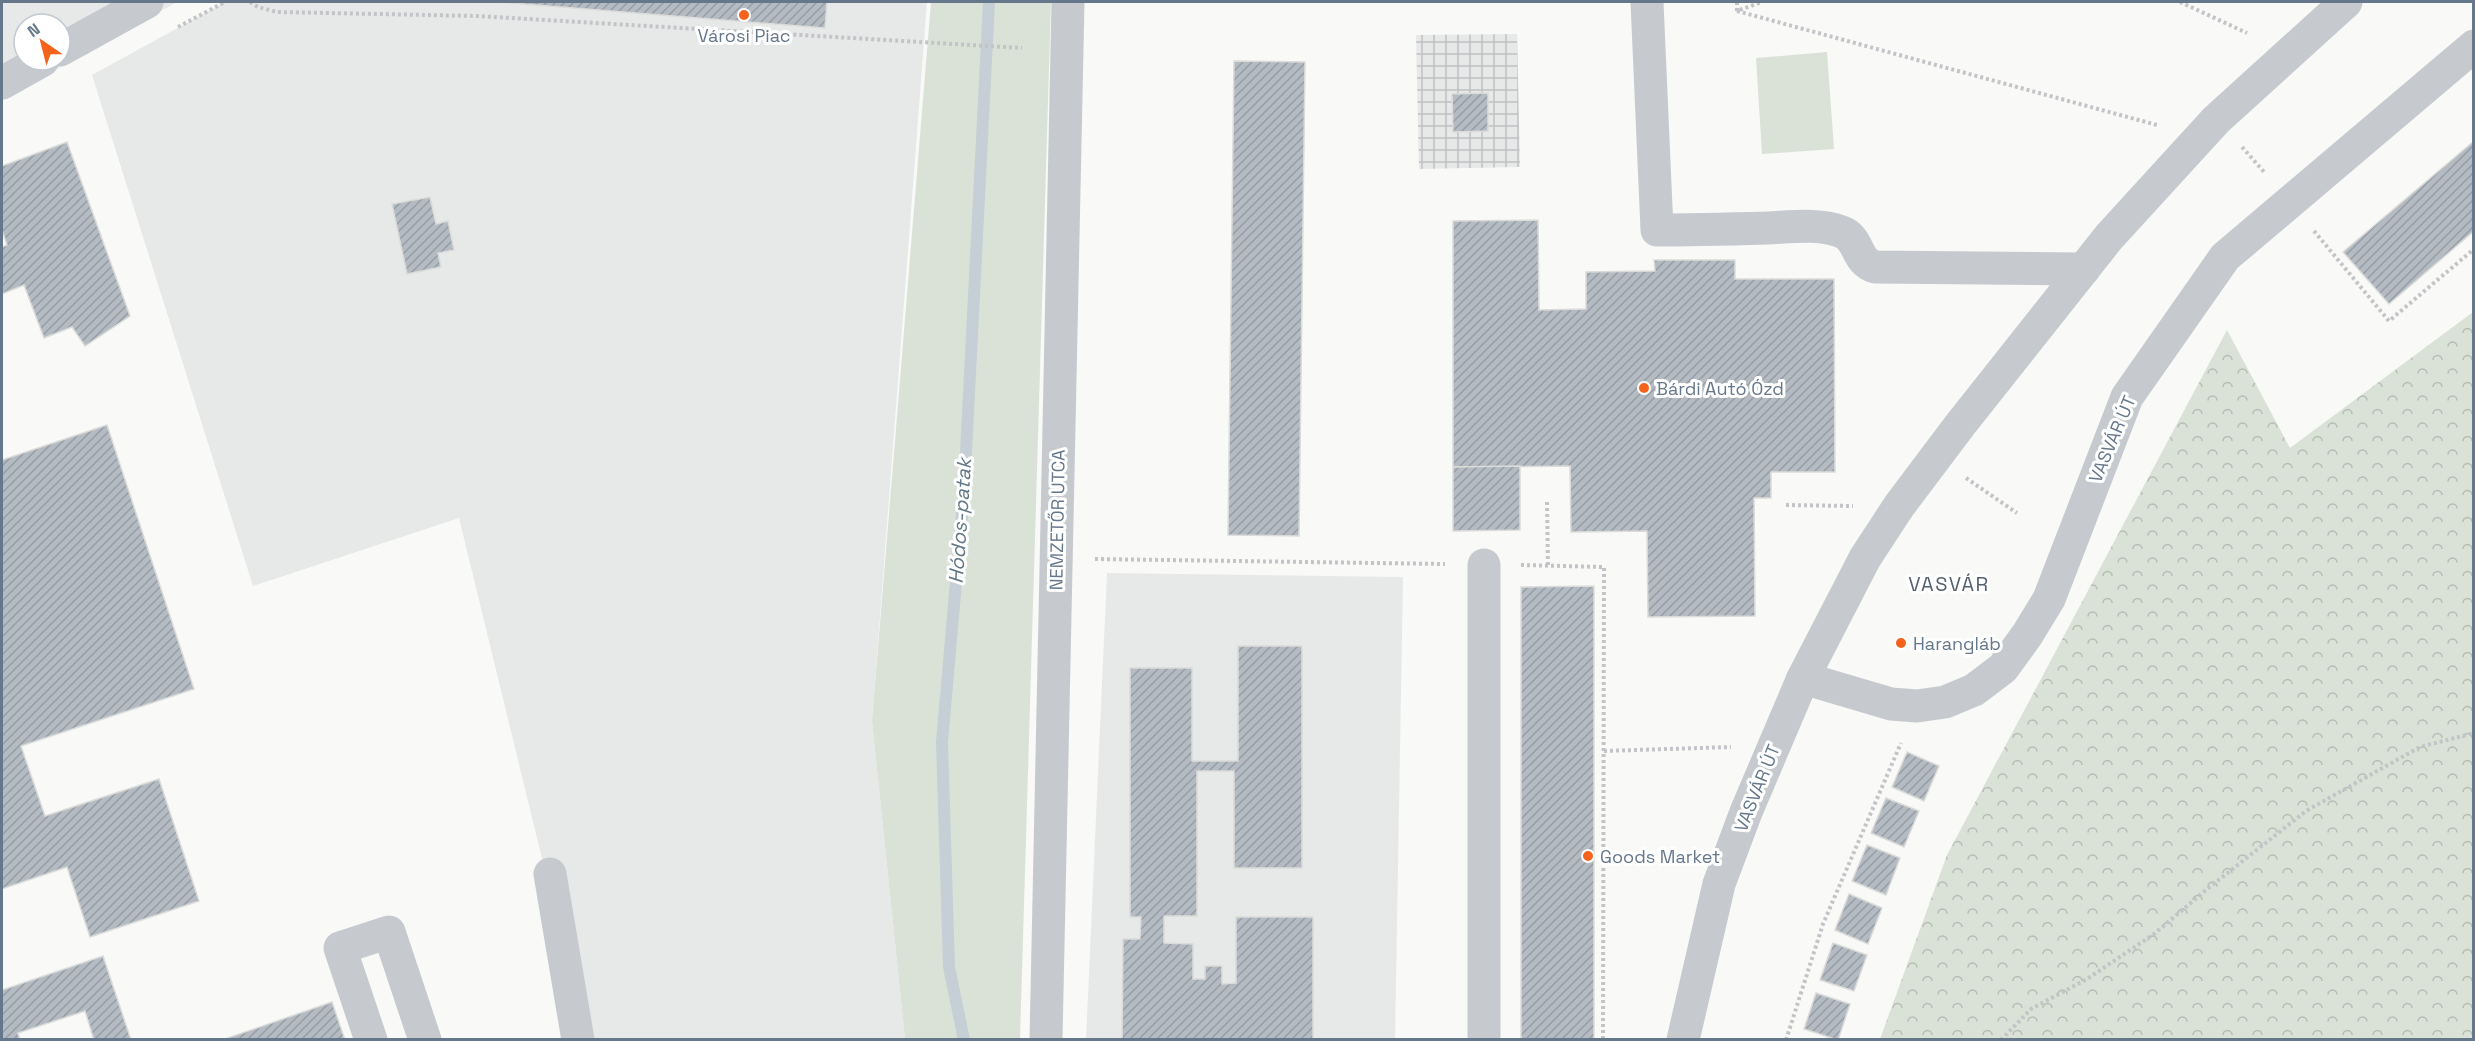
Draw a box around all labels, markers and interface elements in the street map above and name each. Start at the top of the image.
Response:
marker: Városi Piac [737,8,751,22]
north arrow [12,12,72,72]
text: N [23,18,44,42]
place label: Városi Piac [697,24,791,47]
place label: Bárdi Autó Ózd [1656,377,1784,400]
marker: Bárdi Autó Ózd [1637,381,1651,395]
street label: VASVÁR ÚT [2083,392,2141,486]
street label: NEMZETŐR UTCA [1044,449,1070,591]
water label: Hódos-patak [943,455,978,585]
district label: VASVÁR [1908,571,1990,597]
place label: Harangláb [1913,632,2001,655]
marker: Harangláb [1894,636,1908,650]
street label: VASVÁR ÚT [1729,740,1785,835]
place label: Goods Market [1600,845,1720,868]
marker: Goods Market [1581,849,1595,863]

